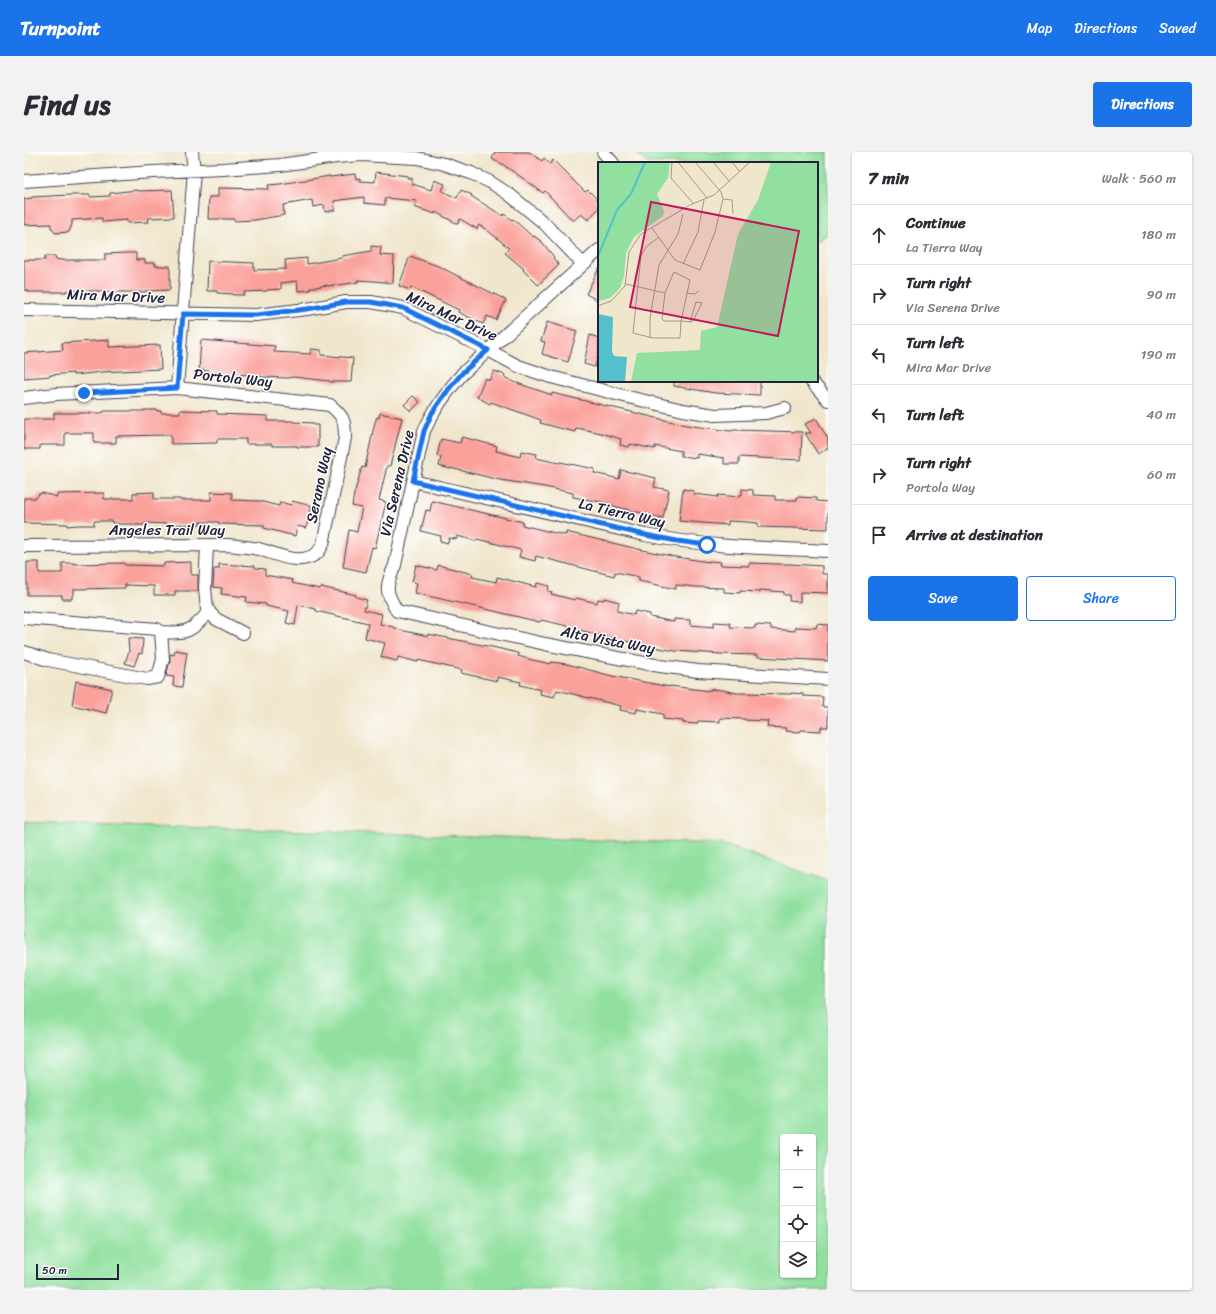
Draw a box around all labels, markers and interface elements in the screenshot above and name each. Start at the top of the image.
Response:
text: Turnpoint [20,12,101,45]
text: Map [1026,16,1052,41]
text: Directions [1074,16,1137,41]
text: Saved [1159,16,1196,41]
text: Find us [24,80,111,129]
button: Directions [1093,82,1192,127]
inset map [598,162,818,382]
text: 7 min [868,163,909,193]
text: Walk · 560 m [1102,167,1176,190]
text: Continue [906,210,966,236]
text: 180 m [1141,223,1176,246]
icon: ahead [868,224,890,246]
text: La Tierra Way [906,236,982,259]
text: Turn right [906,270,971,296]
street label: Mira Mar Drive [66,281,166,311]
street label: Mira Mar Drive [402,283,502,349]
text: 90 m [1146,283,1176,306]
icon: right [868,284,890,306]
text: Via Serena Drive [906,296,1000,319]
text: Turn left [906,330,964,356]
text: 190 m [1141,343,1176,366]
icon: left [868,344,890,366]
text: Mira Mar Drive [906,356,991,379]
street label: Portola Way [192,361,274,395]
route end [75,384,93,402]
text: Turn left [906,402,964,428]
text: 40 m [1146,403,1176,426]
icon: left [868,404,890,426]
street label: Via Serena Drive [372,427,422,539]
street label: Serano Way [298,444,340,525]
text: Turn right [906,450,971,476]
text: 60 m [1147,463,1176,486]
icon: right [868,464,890,486]
text: Portola Way [906,476,975,499]
street label: La Tierra Way [576,490,668,536]
street label: Angeles Trail Way [108,517,225,543]
text: Arrive at destination [906,522,1043,548]
icon: arrive [868,524,890,546]
route start [698,536,716,554]
button: Save [868,576,1018,621]
button: Share [1026,576,1176,621]
street label: Alta Vista Way [558,618,658,662]
map controls [780,1134,816,1278]
button: + [780,1134,816,1170]
button: − [780,1170,816,1206]
button: locate [780,1206,816,1242]
button: layers [780,1242,816,1278]
text: 50 m [42,1261,67,1280]
scale bar [36,1262,119,1281]

